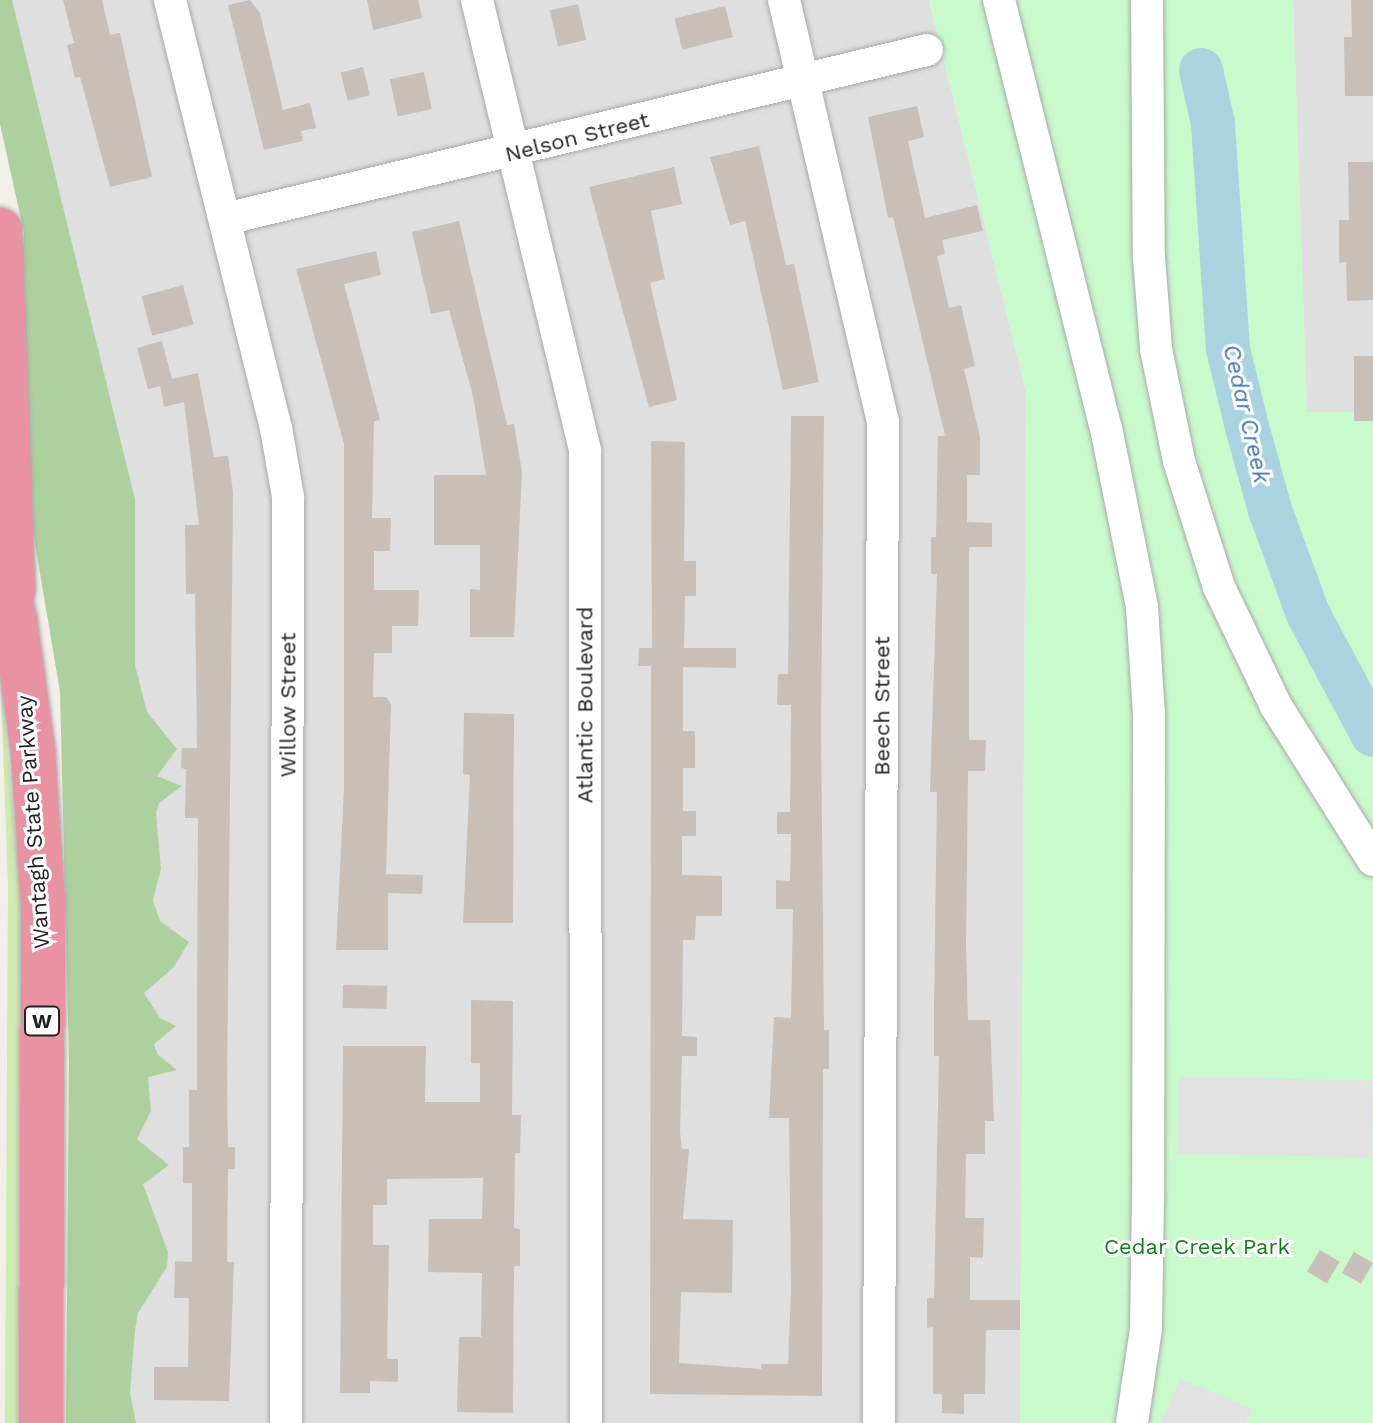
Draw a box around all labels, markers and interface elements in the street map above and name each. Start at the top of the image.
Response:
street label: Nelson Street [502,106,652,168]
water label: Cedar Creek [1216,342,1276,486]
street label: Atlantic Boulevard [572,607,598,803]
street label: Willow Street [275,632,301,778]
street label: Beech Street [869,636,895,776]
street label: Wantagh State Parkway [11,694,55,950]
road number: W [24,1005,60,1037]
park label: Cedar Creek Park [1104,1234,1290,1260]

